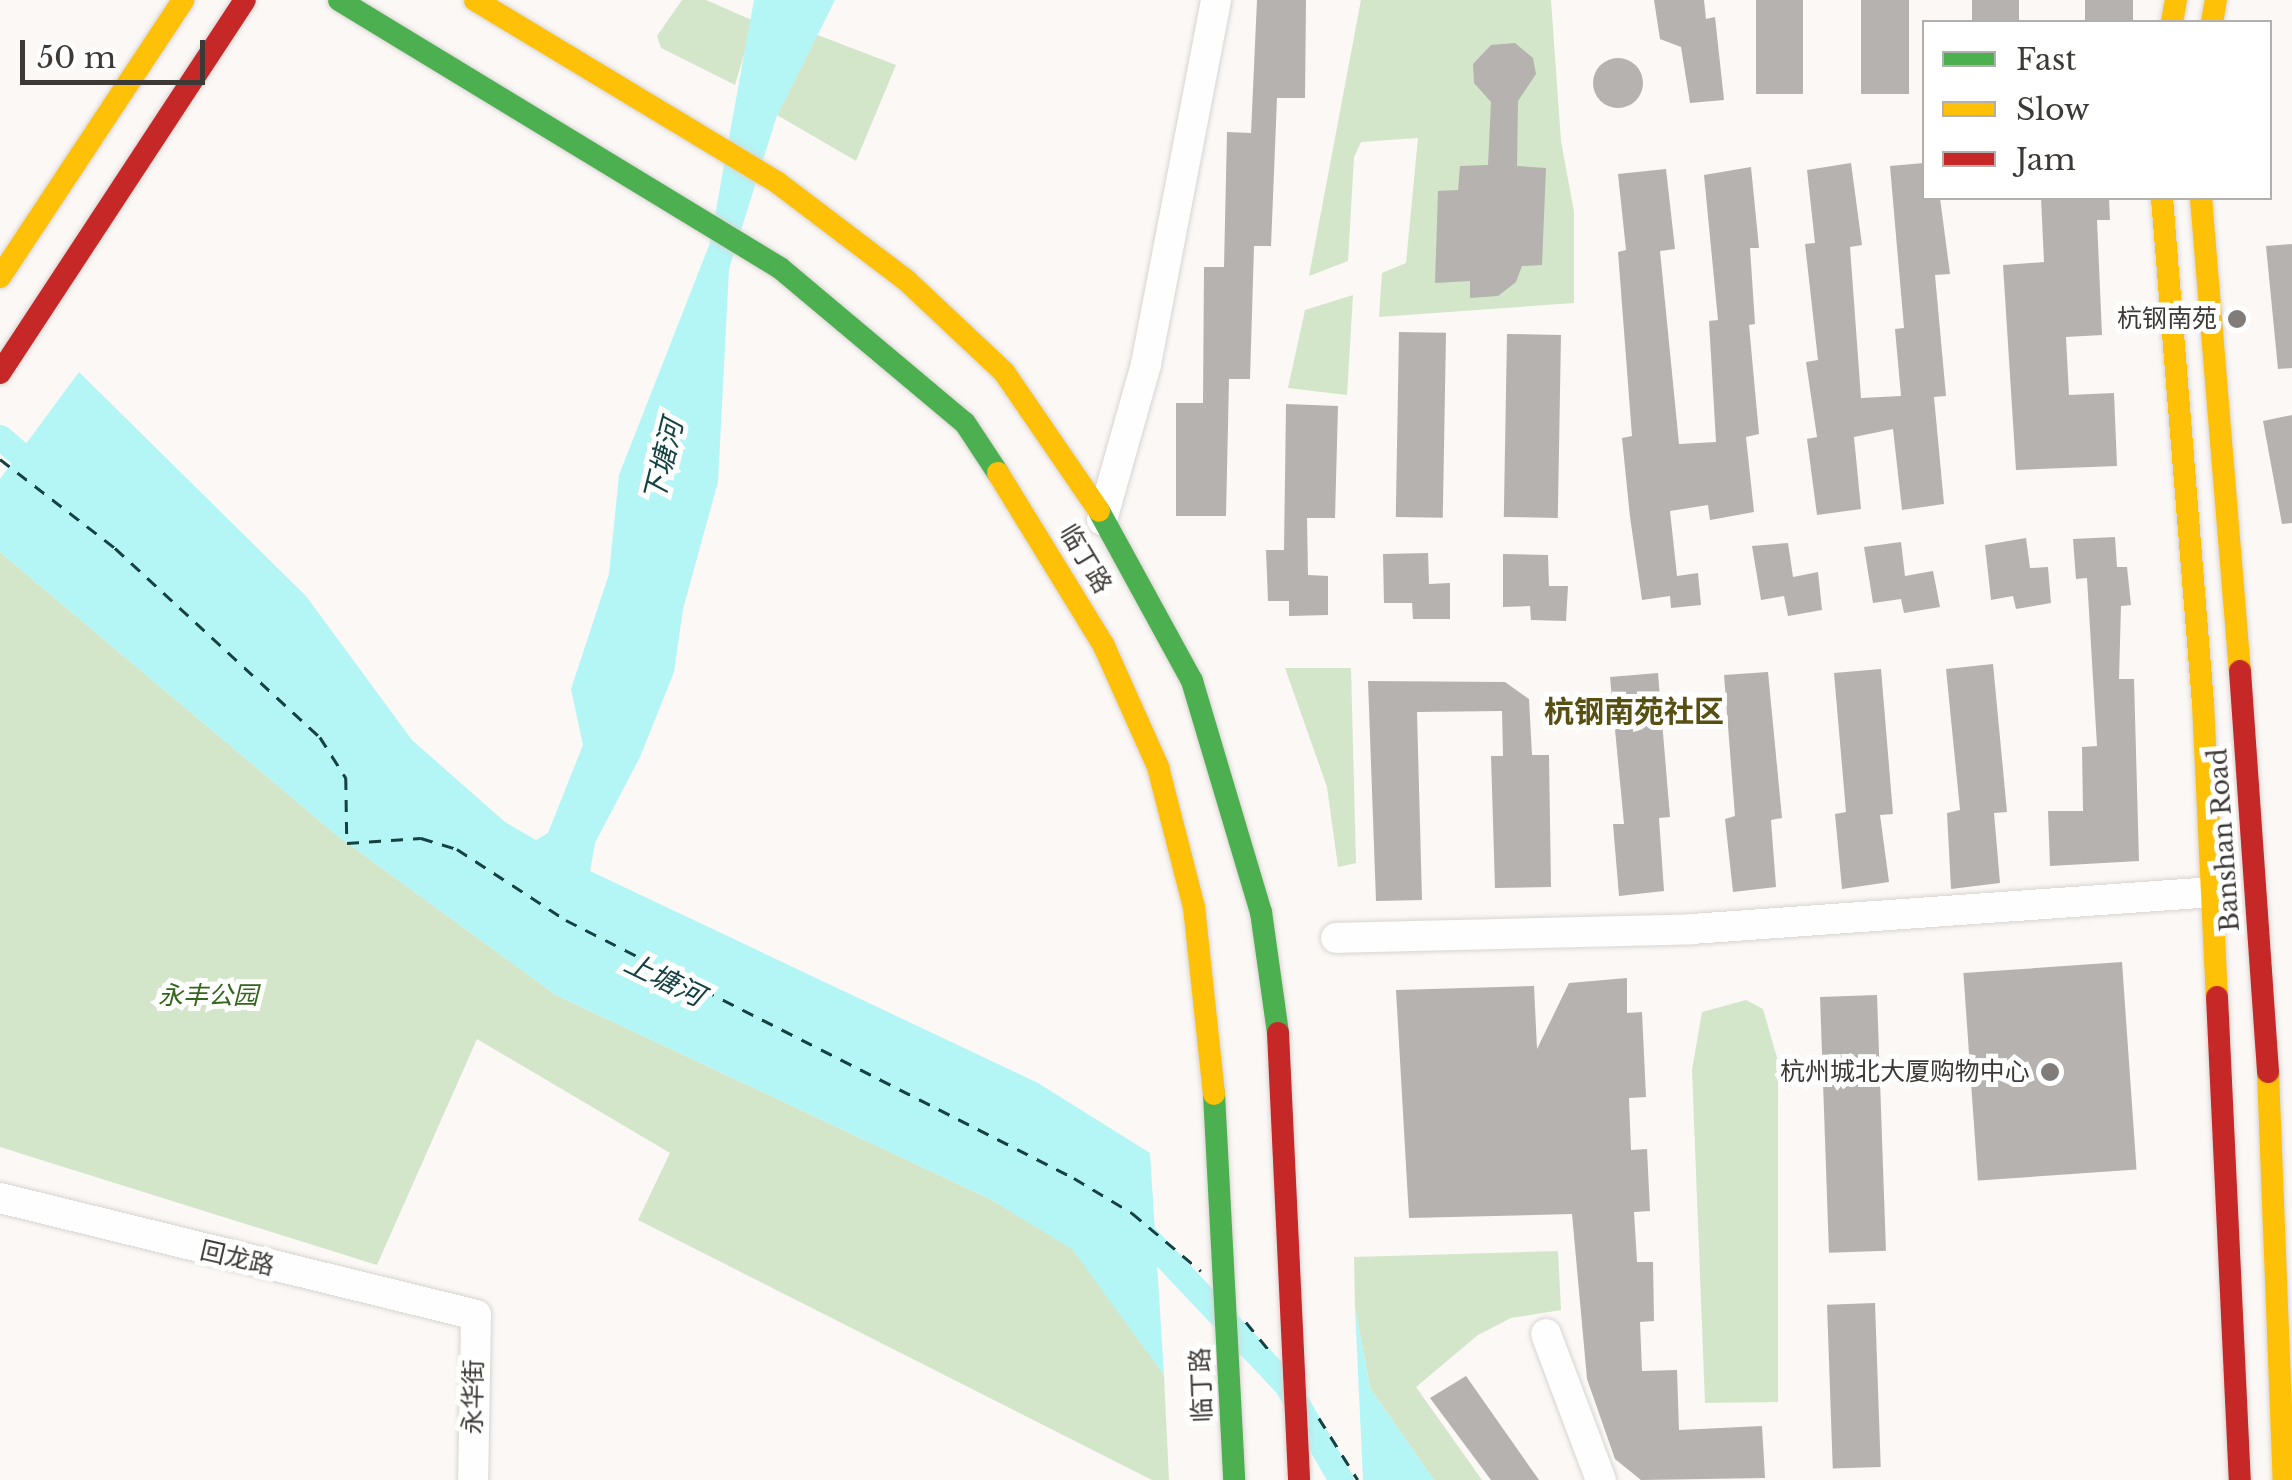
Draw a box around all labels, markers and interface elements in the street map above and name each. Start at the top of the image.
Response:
scale bar [25,20,210,82]
legend [1922,20,2272,200]
text: 50 m [37,39,116,76]
text: Fast [2016,41,2077,78]
text: Slow [2016,91,2090,128]
text: Jam [2016,141,2076,178]
place label: 杭钢南苑 [2117,304,2217,334]
marker: 杭钢南苑 [2226,308,2248,330]
water label: 下塘河 [638,416,690,506]
street label: 临丁路 [1053,519,1117,599]
district label: 杭钢南苑社区 [1544,694,1724,730]
street label: Banshan Road [2204,747,2246,933]
water label: 上塘河 [619,946,709,1014]
park label: 永丰公园 [158,981,258,1011]
place label: 杭州城北大厦购物中心 [1780,1057,2030,1087]
marker: 杭州城北大厦购物中心 [2039,1061,2061,1083]
street label: 回龙路 [197,1236,277,1282]
street label: 临丁路 [1186,1347,1218,1423]
street label: 永华街 [458,1359,490,1435]

